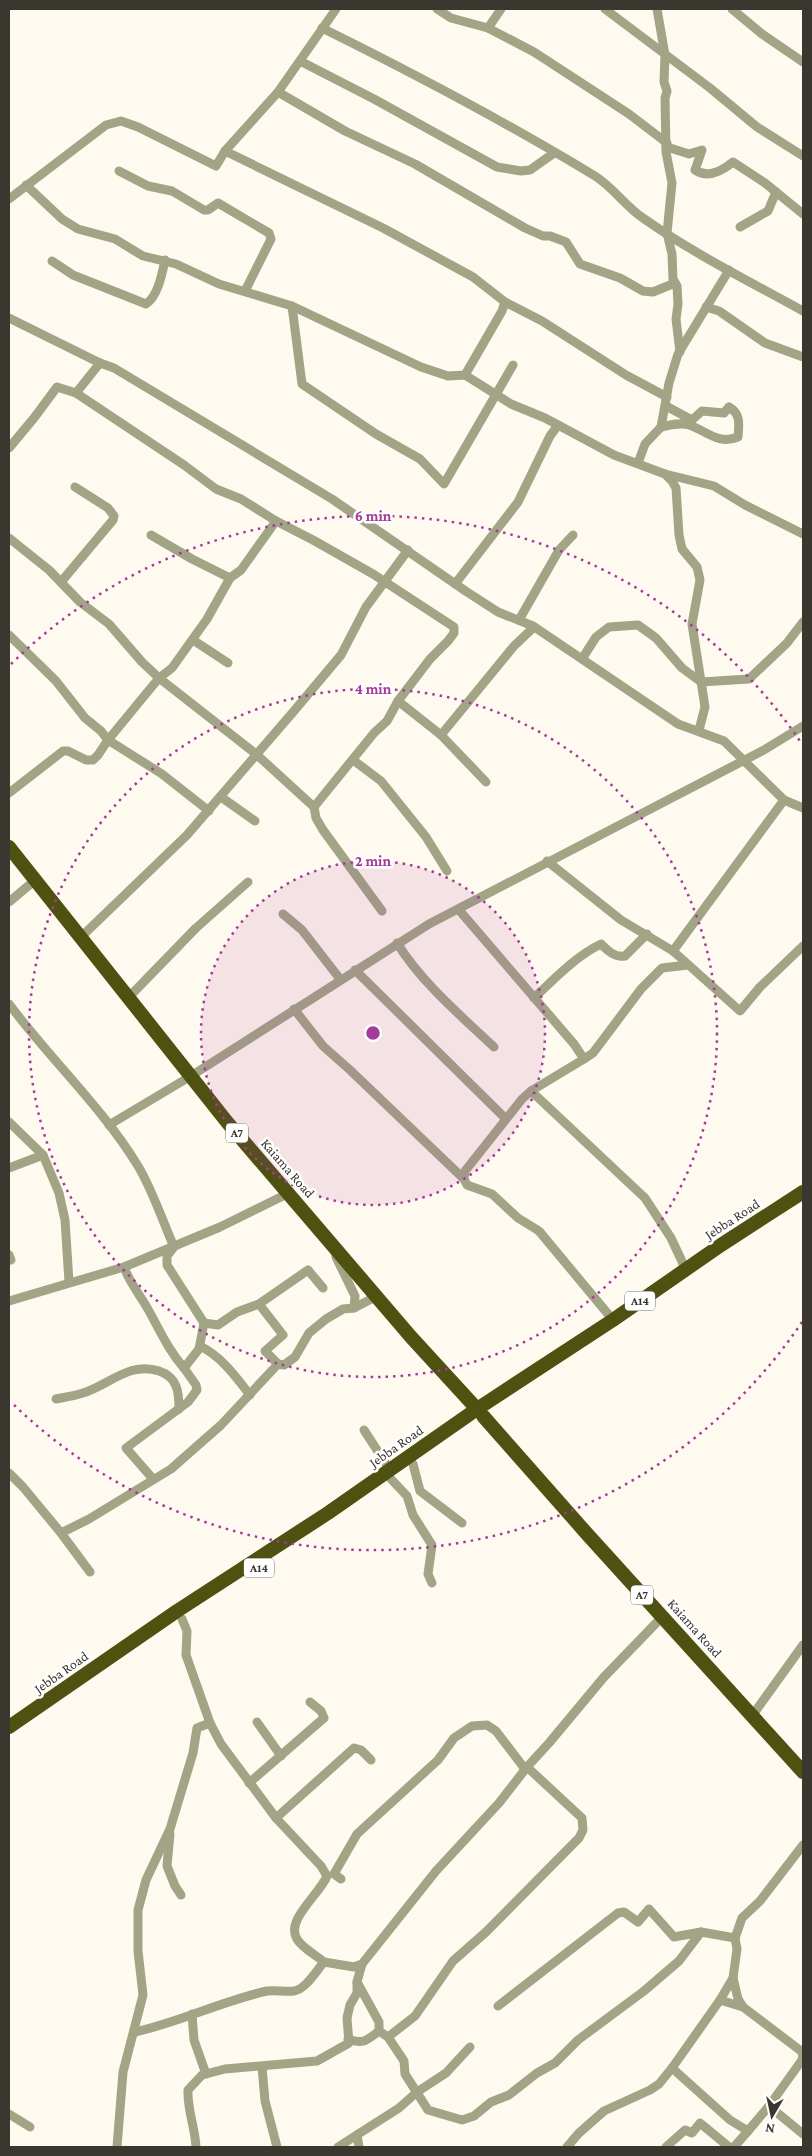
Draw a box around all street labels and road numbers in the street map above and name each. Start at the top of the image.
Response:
road number: A7 [226,1124,248,1142]
street label: Kaiama Road [258,1135,318,1201]
street label: Jebba Road [700,1195,763,1244]
road number: A14 [625,1292,655,1310]
street label: Jebba Road [364,1421,427,1472]
road number: A14 [244,1559,274,1578]
road number: A7 [631,1586,653,1604]
street label: Kaiama Road [665,1595,726,1661]
street label: Jebba Road [29,1647,92,1698]

